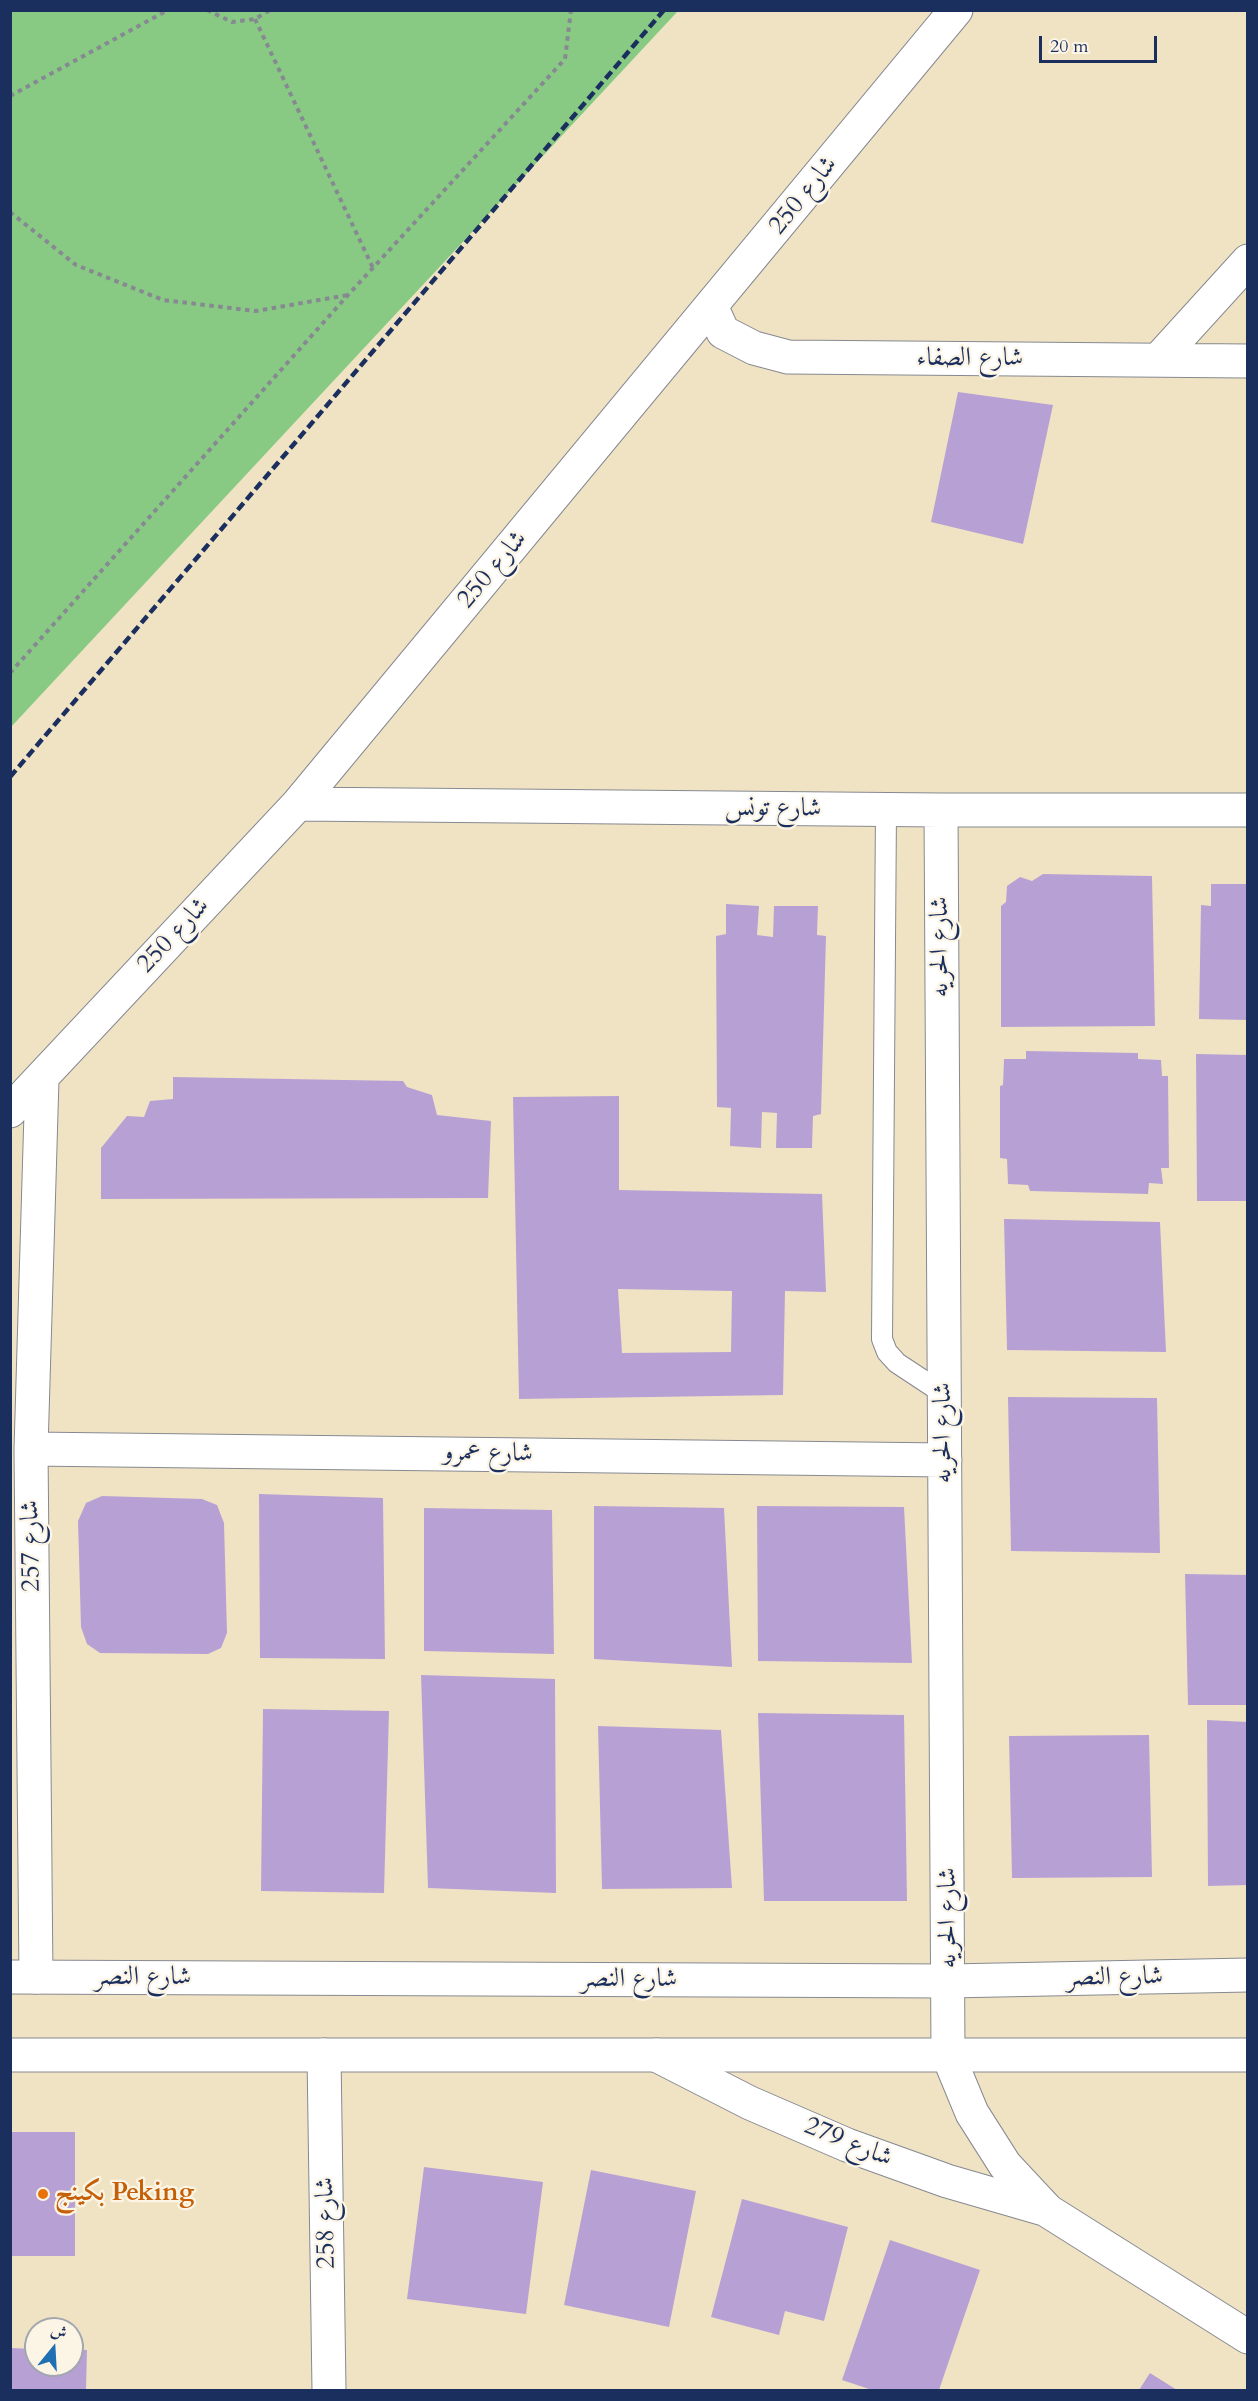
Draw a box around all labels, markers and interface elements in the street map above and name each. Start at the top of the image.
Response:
scale bar [1042,24,1160,62]
text: 20 m [1050,34,1089,59]
street label: شارع 250 [763,150,845,242]
street label: شارع الصفاء [917,343,1023,375]
street label: شارع 250 [451,525,535,615]
street label: شارع تونس [724,793,822,825]
street label: شارع 250 [131,892,217,980]
street label: شارع الحريه [925,896,957,998]
street label: شارع الحريه [928,1382,960,1484]
street label: شارع عمرو [443,1438,533,1470]
street label: شارع 257 [16,1500,48,1592]
street label: شارع الحريه [933,1867,965,1969]
street label: شارع النصر [95,1962,191,1994]
street label: شارع النصر [1067,1962,1163,1994]
street label: شارع النصر [581,1964,677,1996]
street label: شارع 279 [799,2111,897,2175]
street label: شارع 258 [311,2177,343,2269]
place label: بكينج Peking [55,2178,194,2210]
marker: بكينج Peking [36,2187,50,2201]
north arrow [24,2317,84,2377]
text: ش [48,2319,70,2345]

